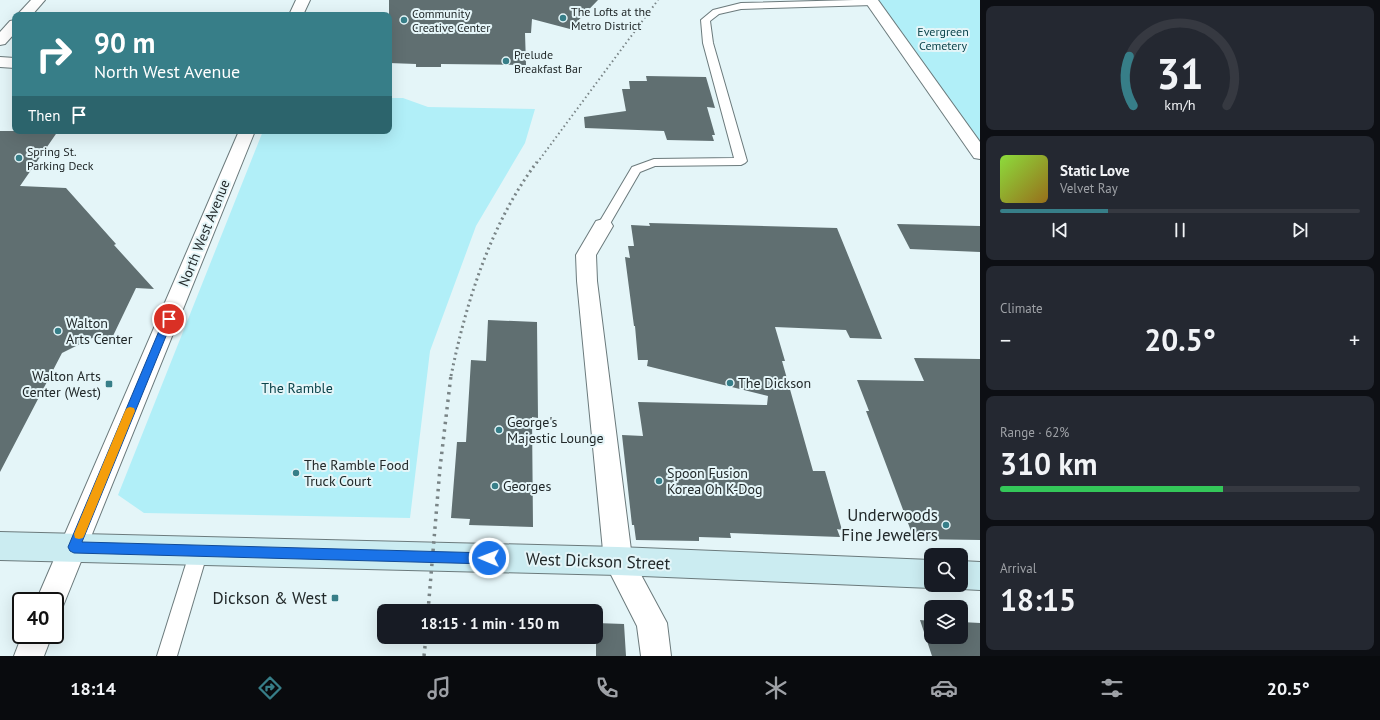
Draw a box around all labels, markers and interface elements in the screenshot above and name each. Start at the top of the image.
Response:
place label: The Lofts at the Metro District [571,4,651,33]
place label: Community Creative Center [412,6,490,35]
marker: The Lofts at the Metro District [558,13,568,23]
marker: Community Creative Center [399,15,409,25]
text: 90 m [94,24,155,61]
park label: Evergreen Cemetery [917,24,969,53]
icon: right [28,28,80,80]
place label: Prelude Breakfast Bar [514,47,582,76]
text: 31 [1156,47,1204,100]
marker: Prelude Breakfast Bar [501,56,511,66]
text: North West Avenue [94,60,240,83]
text: km/h [1164,95,1196,114]
icon: arrive [68,104,90,126]
text: Then [28,106,60,125]
place label: Spring St. Parking Deck [27,144,94,173]
marker: Spring St. Parking Deck [14,153,24,163]
text: Static Love [1060,161,1130,180]
street label: North West Avenue [174,177,234,289]
text: Velvet Ray [1060,180,1118,197]
icon: previous [1049,219,1071,241]
icon: pause [1169,219,1191,241]
icon: next [1289,219,1311,241]
text: Climate [1000,300,1043,317]
pin [152,302,186,336]
icon: arrive [158,308,180,330]
place label: Walton Arts Center [66,314,133,348]
text: 20.5° [1144,320,1216,359]
marker: Walton Arts Center [53,326,63,336]
text: − [1000,326,1011,354]
text: + [1349,326,1360,354]
place label: Walton Arts Center (West) [22,367,101,401]
place label: The Dickson [738,374,811,392]
marker: The Dickson [725,378,735,388]
marker: Walton Arts Center (West) [104,379,114,389]
park label: The Ramble [261,379,333,397]
place label: George's Majestic Lounge [507,413,604,447]
text: Range · 62% [1000,424,1069,441]
marker: George's Majestic Lounge [494,425,504,435]
text: 310 km [1000,444,1098,483]
place label: The Ramble Food Truck Court [304,456,409,490]
place label: Spoon Fusion Korea Oh K-Dog [667,464,763,498]
marker: The Ramble Food Truck Court [291,468,301,478]
marker: Spoon Fusion Korea Oh K-Dog [654,476,664,486]
place label: Georges [503,477,551,495]
marker: Georges [490,481,500,491]
place label: Underwoods Fine Jewelers [841,504,938,546]
marker: Underwoods Fine Jewelers [941,520,951,530]
position arrow [468,537,510,579]
street label: West Dickson Street [525,547,671,575]
map controls [924,548,968,644]
button: search [924,548,968,592]
text: Arrival [1000,560,1036,577]
text: 18:15 [1000,580,1076,619]
place label: Dickson & West [212,587,327,609]
speed limit sign: 40 [12,592,64,644]
marker: Dickson & West [330,593,340,603]
button: layers [924,600,968,644]
text: 18:15 · 1 min · 150 m [421,614,559,633]
icon: directions [256,674,284,702]
icon: music [425,674,453,702]
icon: phone [593,674,621,702]
icon: climate [762,674,790,702]
icon: car [930,674,958,702]
icon: filters [1098,674,1126,702]
text: 18:14 [70,677,116,700]
text: 20.5° [1267,677,1310,700]

